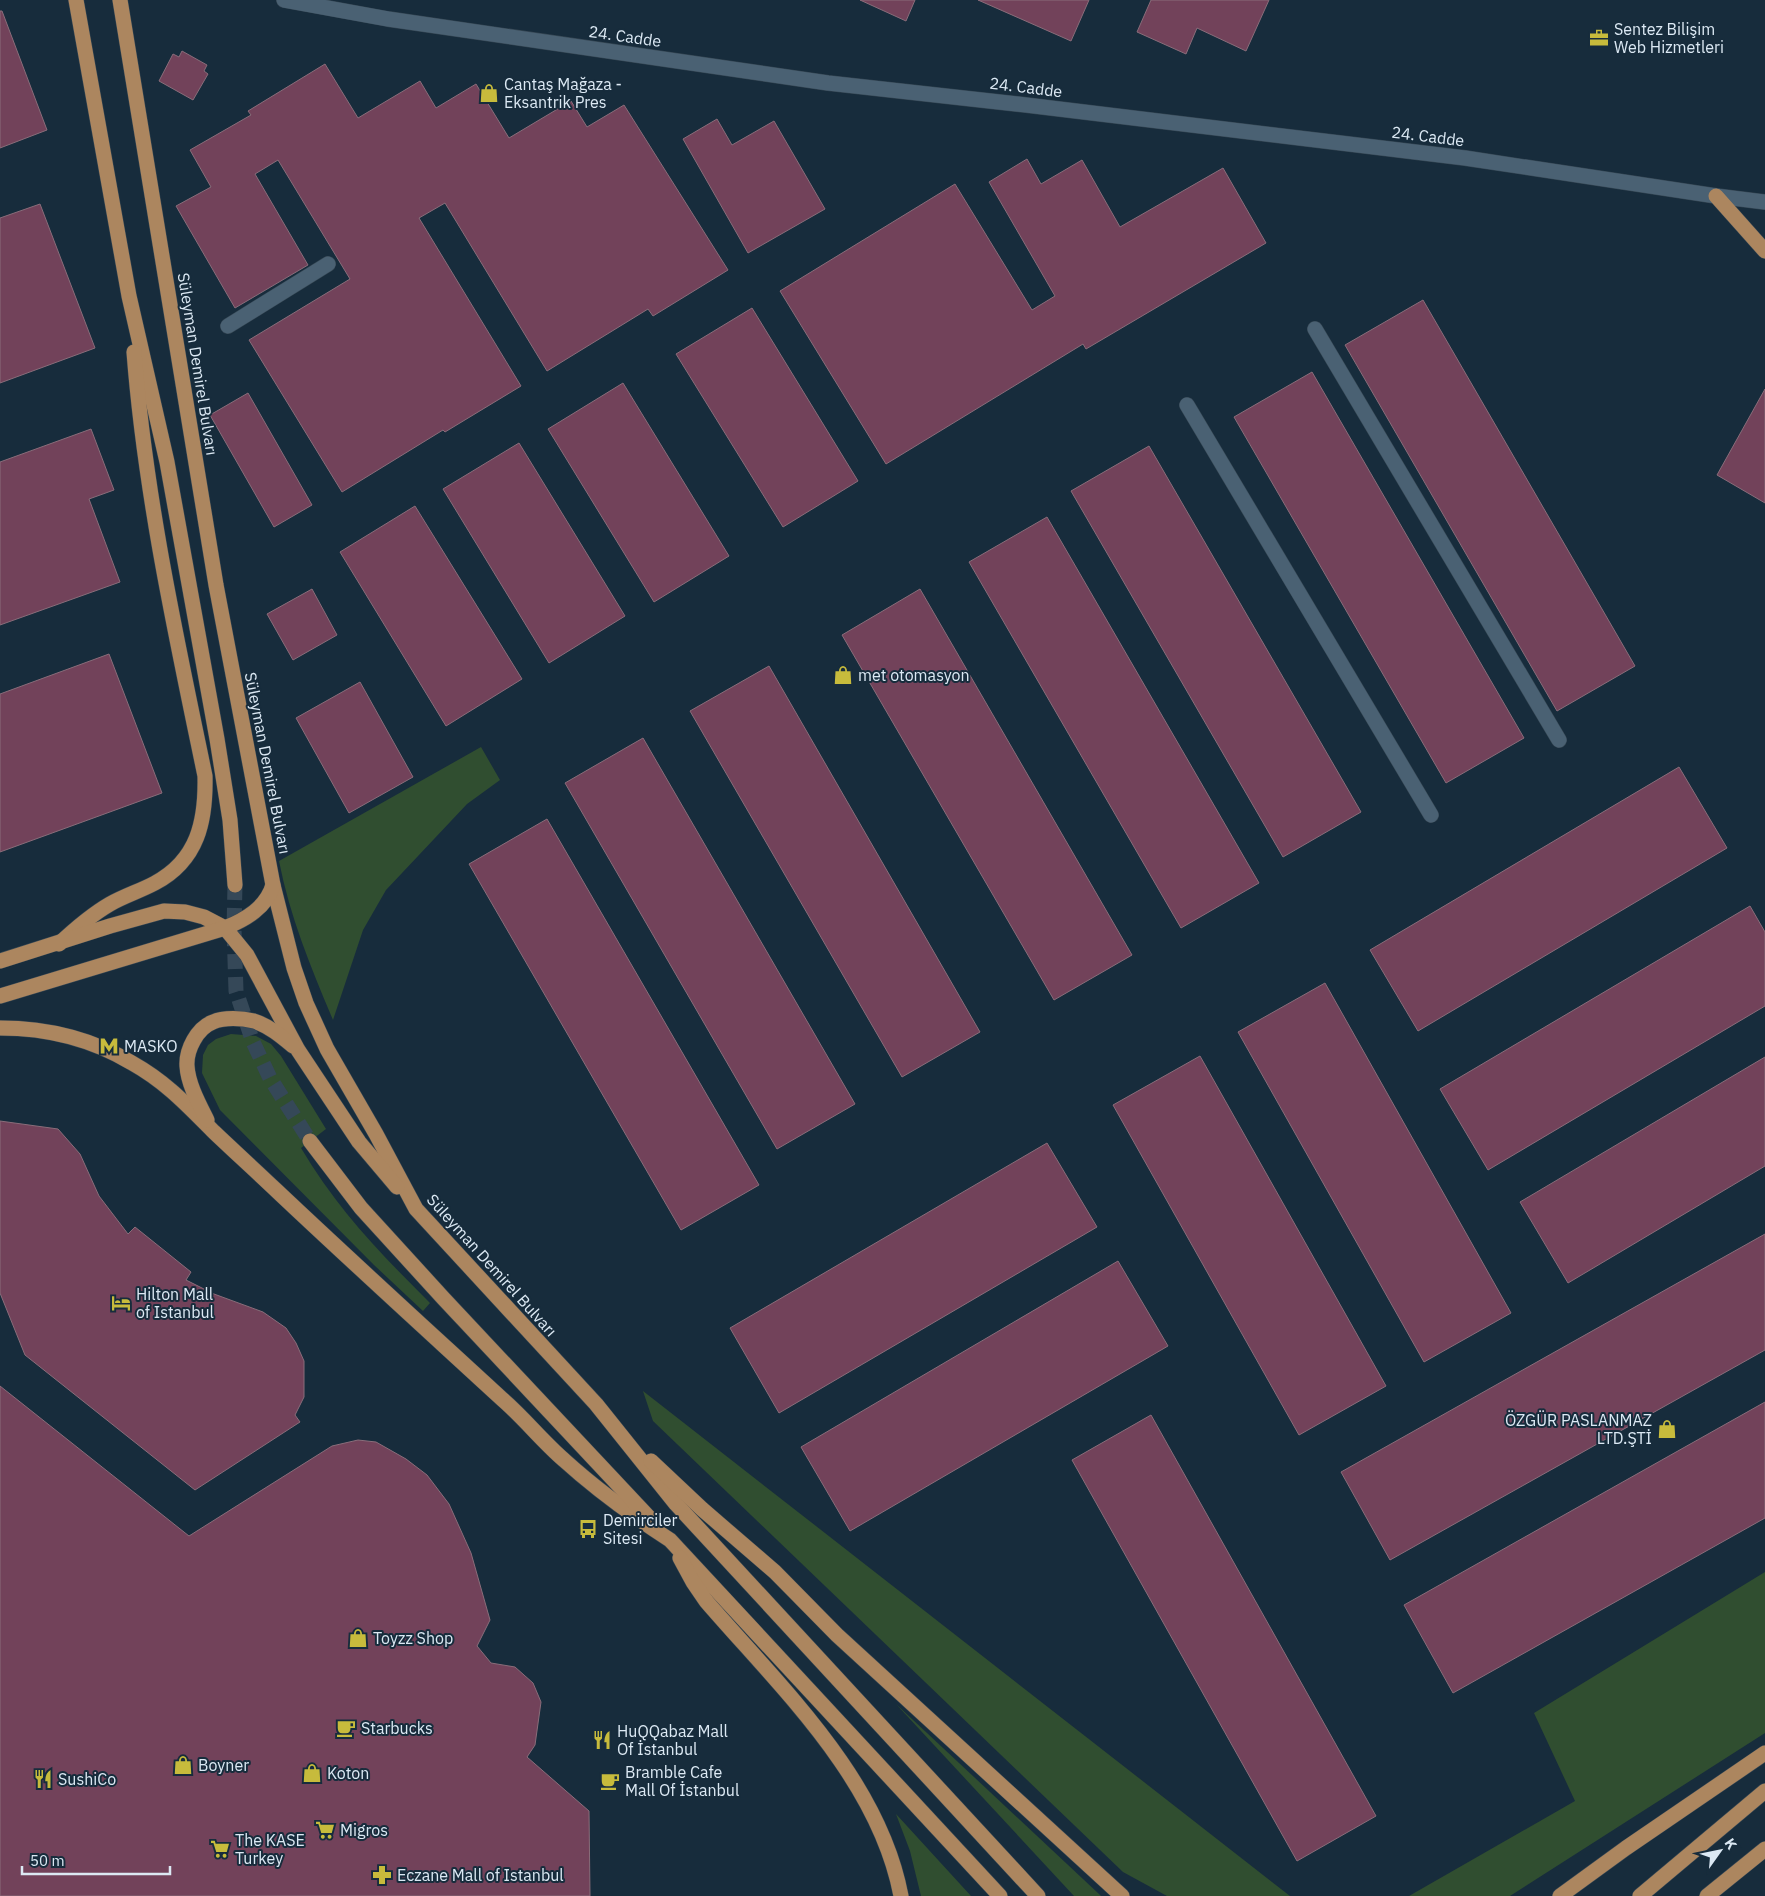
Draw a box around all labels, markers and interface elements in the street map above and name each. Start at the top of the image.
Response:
place label: Sentez Bilişim Web Hizmetleri [1614,19,1724,57]
street label: 24. Cadde [587,21,663,51]
office icon: Sentez Bilişim Web Hizmetleri [1588,27,1610,49]
street label: 24. Cadde [988,73,1064,101]
place label: Cantaş Mağaza - Eksantrik Pres [504,74,622,112]
shop icon: Cantaş Mağaza - Eksantrik Pres [478,82,500,104]
street label: 24. Cadde [1390,122,1466,150]
street label: Süleyman Demirel Bulvarı [174,271,222,457]
shop icon: met otomasyon [832,664,854,686]
place label: met otomasyon [858,665,970,685]
street label: Süleyman Demirel Bulvarı [241,670,295,856]
metro station icon: MASKO [98,1035,120,1057]
place label: MASKO [124,1036,178,1056]
street label: Süleyman Demirel Bulvarı [423,1190,561,1340]
place label: Hilton Mall of Istanbul [136,1284,214,1322]
hotel icon: Hilton Mall of Istanbul [110,1292,132,1314]
place label: ÖZGÜR PASLANMAZ LTD.ŞTİ [1505,1410,1652,1448]
shop icon: ÖZGÜR PASLANMAZ LTD.ŞTİ [1656,1418,1678,1440]
place label: Demirciler Sitesi [603,1510,677,1548]
bus stop icon: Demirciler Sitesi [577,1518,599,1540]
shop icon: Toyzz Shop [347,1627,369,1649]
place label: Toyzz Shop [373,1628,453,1648]
cafe icon: Starbucks [335,1717,357,1739]
place label: Starbucks [361,1718,433,1738]
place label: HuQQabaz Mall Of İstanbul [617,1721,728,1759]
restaurant icon: HuQQabaz Mall Of İstanbul [591,1729,613,1751]
shop icon: Boyner [172,1754,194,1776]
place label: Boyner [198,1755,249,1775]
shop icon: Koton [301,1762,323,1784]
place label: Bramble Cafe Mall Of İstanbul [625,1762,739,1800]
place label: Koton [327,1763,369,1783]
restaurant icon: SushiCo [32,1768,54,1790]
place label: SushiCo [58,1769,116,1789]
cafe icon: Bramble Cafe Mall Of İstanbul [599,1770,621,1792]
supermarket icon: Migros [314,1819,336,1841]
place label: Migros [340,1820,388,1840]
north arrow [1695,1826,1745,1876]
place label: The KASE Turkey [235,1830,305,1868]
text: K [1721,1835,1741,1853]
supermarket icon: The KASE Turkey [209,1838,231,1860]
scale bar [22,1844,170,1876]
text: 50 m [30,1851,65,1870]
pharmacy icon: Eczane Mall of Istanbul [371,1864,393,1886]
place label: Eczane Mall of Istanbul [397,1865,564,1885]

